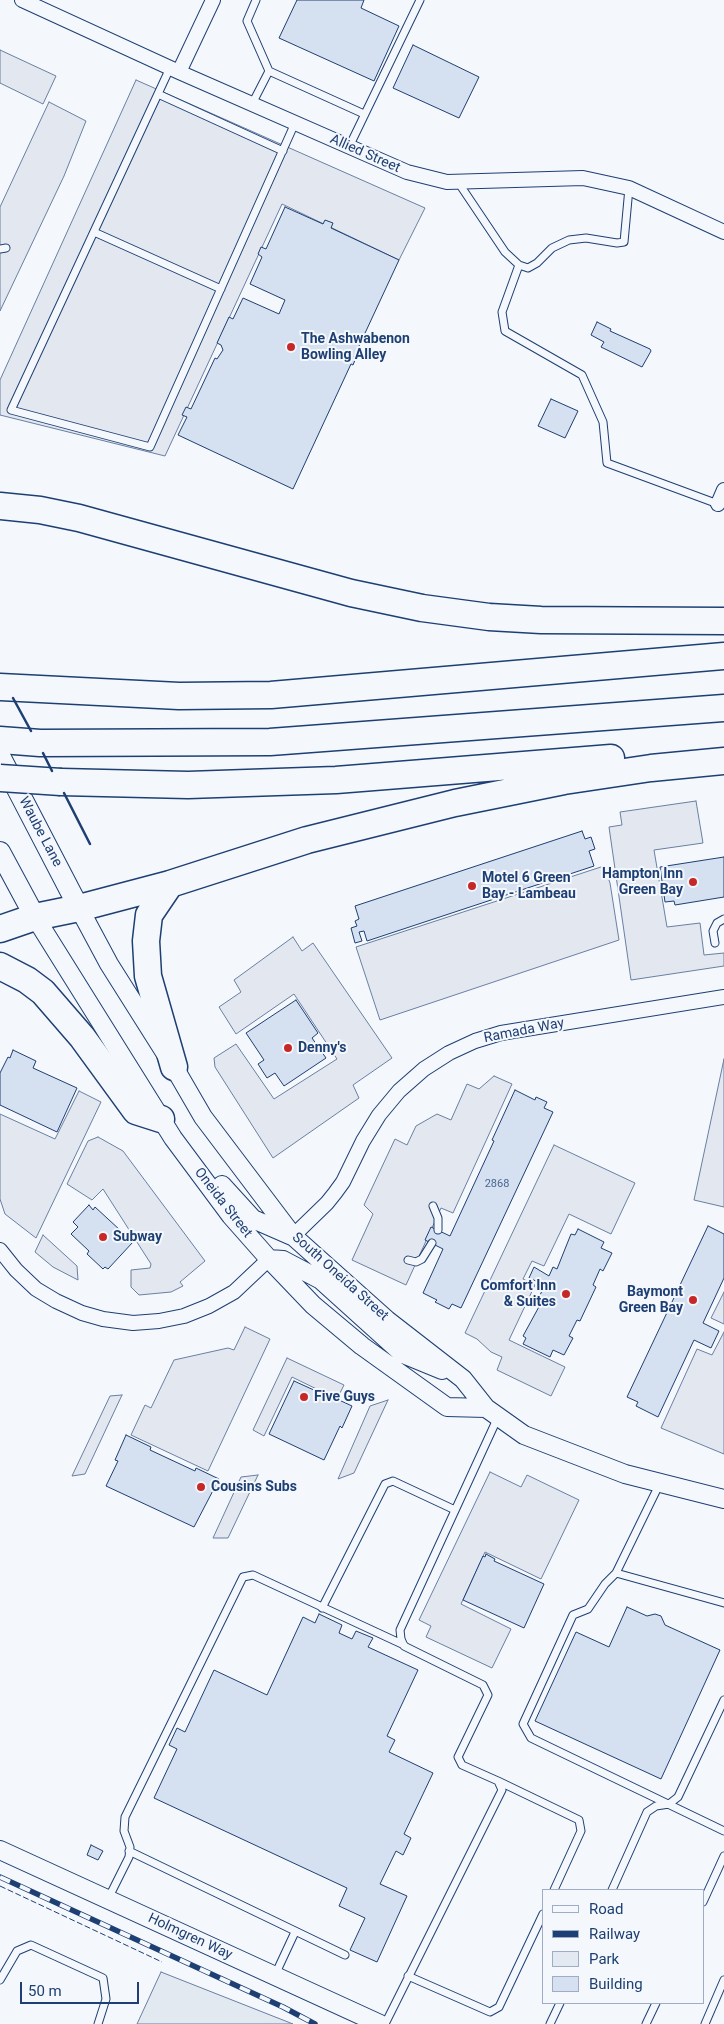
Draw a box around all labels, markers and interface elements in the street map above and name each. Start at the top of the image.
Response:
street label: Allied Street [327,131,403,177]
place label: The Ashwabenon Bowling Alley [301,331,410,364]
marker: The Ashwabenon Bowling Alley [285,341,297,353]
street label: Waube Lane [15,794,65,870]
place label: Hampton Inn Green Bay [602,866,683,899]
place label: Motel 6 Green Bay - Lambeau [482,870,576,902]
marker: Hampton Inn Green Bay [687,876,699,888]
marker: Motel 6 Green Bay - Lambeau [466,880,478,892]
street label: Ramada Way [482,1015,566,1047]
place label: Denny's [298,1040,346,1056]
marker: Denny's [282,1042,294,1054]
street label: Oneida Street [190,1165,256,1241]
house number: 2868 [485,1177,509,1191]
place label: Subway [113,1229,162,1245]
street label: South Oneida Street [288,1229,392,1325]
marker: Subway [97,1231,109,1243]
place label: Comfort Inn & Suites [480,1278,556,1310]
place label: Baymont Green Bay [619,1284,683,1316]
marker: Comfort Inn & Suites [560,1288,572,1300]
marker: Baymont Green Bay [687,1294,699,1306]
place label: Five Guys [314,1389,375,1405]
marker: Five Guys [298,1391,310,1403]
place label: Cousins Subs [211,1479,297,1495]
marker: Cousins Subs [195,1481,207,1493]
legend [542,1889,704,2004]
text: Road [589,1900,623,1918]
street label: Holmgren Way [145,1910,235,1964]
text: Railway [589,1925,640,1943]
text: Park [589,1950,619,1968]
scale bar [22,1972,141,2004]
text: Building [589,1975,643,1993]
text: 50 m [28,1982,62,2000]

